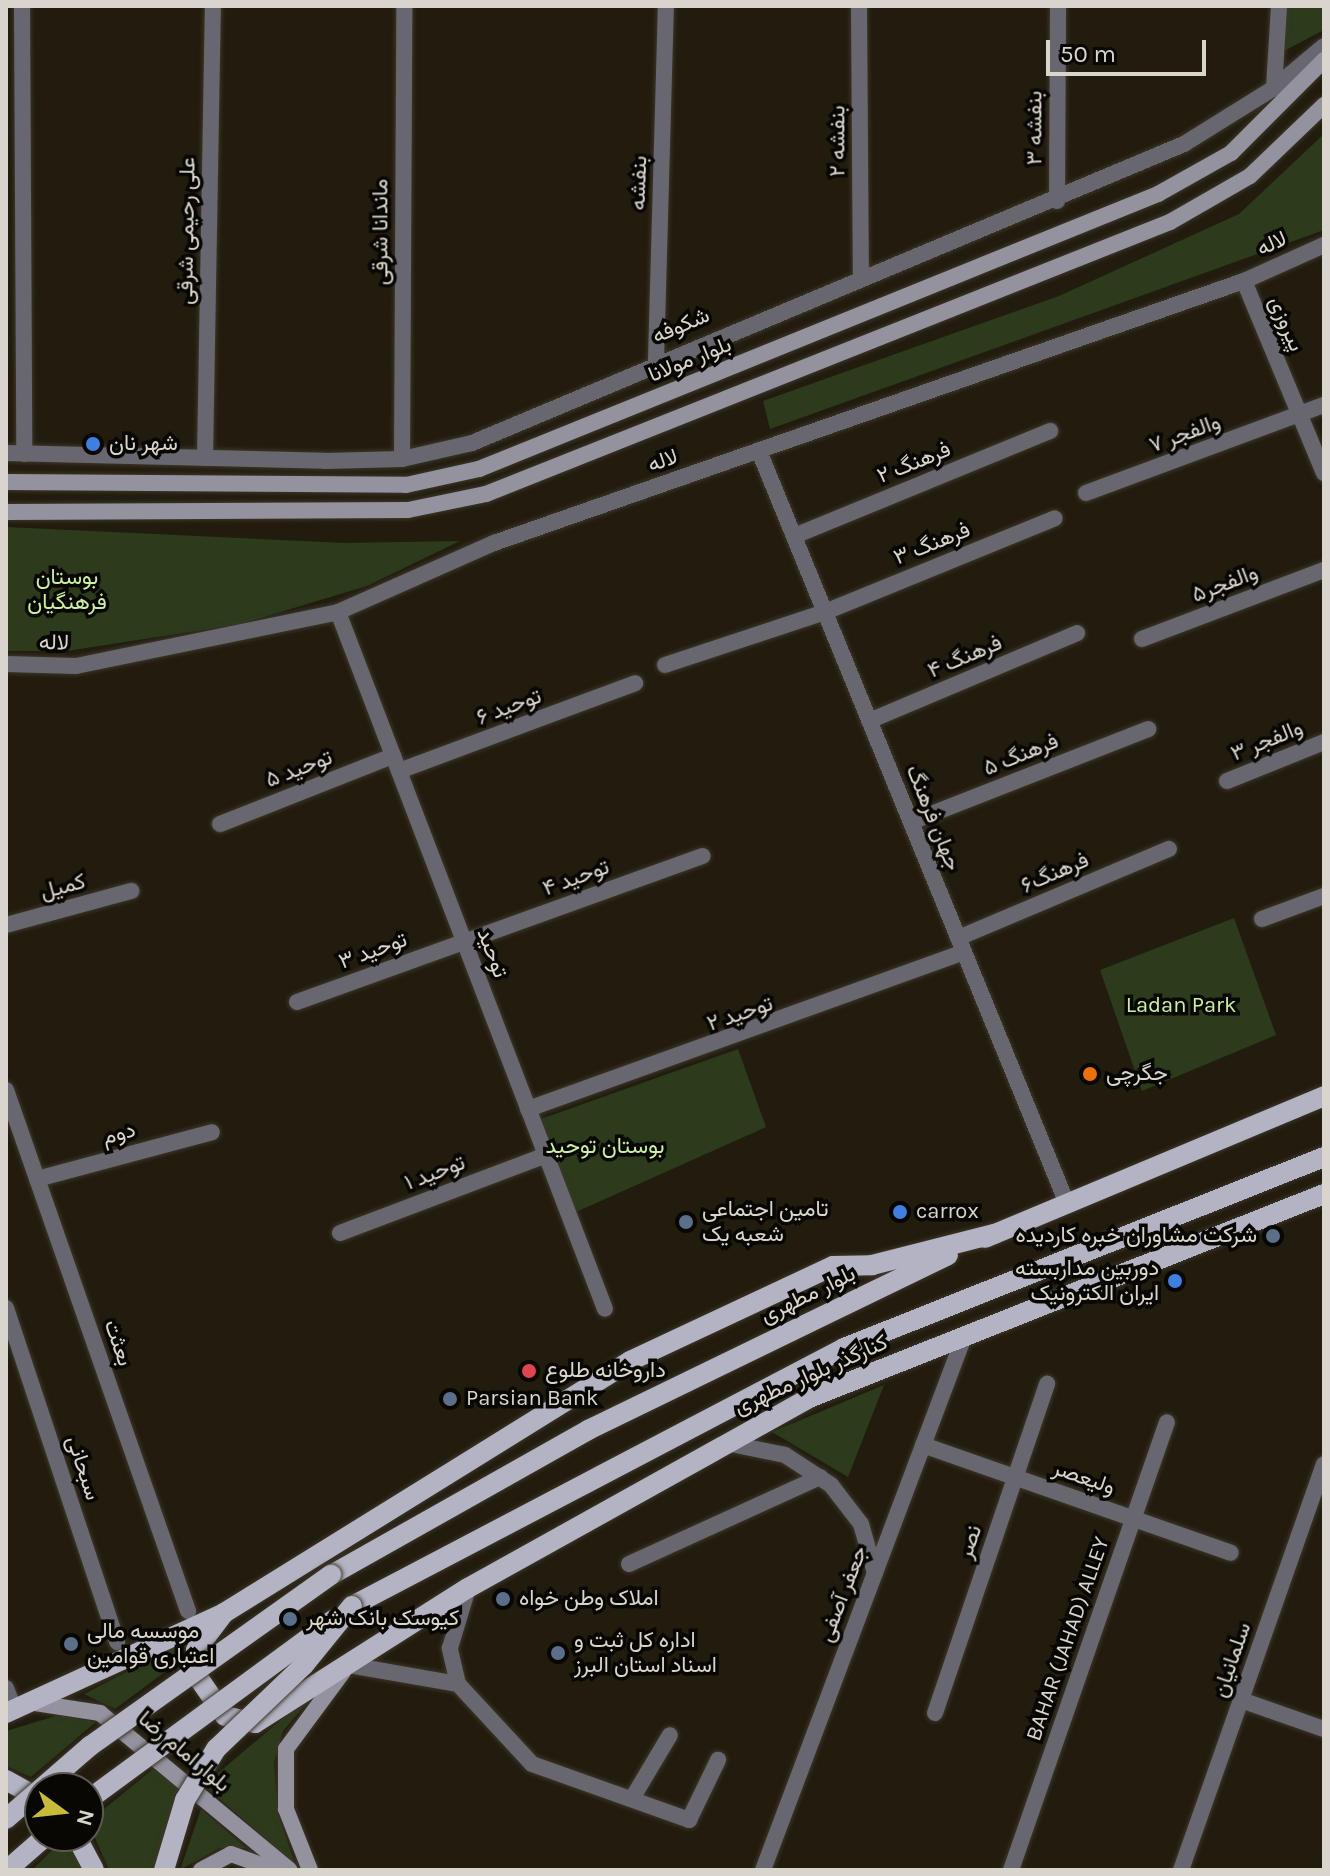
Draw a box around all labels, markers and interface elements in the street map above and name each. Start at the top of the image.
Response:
scale bar [1050,24,1210,74]
text: 50 m [1060,40,1116,68]
street label: بنفشه ۳ [1022,91,1048,165]
street label: بنفشه ۲ [825,105,851,177]
street label: بنفشه [625,155,653,211]
street label: علی رحیمی شرقی [173,157,201,305]
street label: ماندانا شرقی [368,179,394,285]
street label: لاله [1253,226,1291,262]
street label: پیروزی [1263,292,1309,356]
street label: شکوفه [648,302,714,350]
street label: بلوار مولانا [645,331,735,389]
street label: والفجر ۷ [1146,409,1224,459]
place label: شهر نان [109,431,178,457]
marker: شهر نان [84,435,102,453]
street label: فرهنگ ۲ [873,436,955,490]
street label: لاله [644,444,682,478]
street label: فرهنگ ۳ [890,517,974,571]
street label: والفجر۵ [1188,559,1262,609]
park label: بوستان فرهنگیان [27,564,107,616]
street label: لاله [39,630,69,656]
street label: فرهنگ ۴ [924,630,1006,684]
street label: توحید ۶ [473,683,545,731]
street label: والفجر ۳ [1227,715,1307,767]
street label: فرهنگ ۵ [980,728,1062,782]
street label: توحید ۵ [262,744,336,794]
street label: جهان فرهنگ [900,761,966,875]
street label: فرهنگ۶ [1017,847,1093,899]
street label: توحید ۴ [539,854,613,902]
street label: کمیل [37,868,89,906]
street label: توحید [471,924,513,982]
street label: توحید ۳ [335,927,411,975]
street label: توحید ۲ [704,991,776,1037]
park label: Ladan Park [1126,993,1236,1019]
place label: جگرچی [1106,1061,1168,1087]
marker: جگرچی [1081,1065,1099,1083]
street label: دوم [99,1117,139,1151]
park label: بوستان توحید [546,1134,664,1160]
street label: توحید ۱ [401,1149,469,1197]
place label: تامین اجتماعی شعبه یک [702,1196,828,1248]
place label: carrox [916,1199,979,1225]
marker: carrox [891,1203,909,1221]
marker: تامین اجتماعی شعبه یک [677,1213,695,1231]
place label: شرکت مشاوران خبره کاردیده [1015,1223,1257,1249]
marker: شرکت مشاوران خبره کاردیده [1264,1227,1282,1245]
place label: دوربین مداربسته ایران الکترونیک [1015,1255,1159,1306]
street label: بلوار مطهری [756,1261,860,1329]
marker: دوربین مداربسته ایران الکترونیک [1166,1272,1184,1290]
street label: بعثت [98,1316,138,1370]
street label: کنارگذر بلوار مطهری [730,1329,892,1421]
place label: داروخانه طلوع [545,1358,666,1384]
marker: داروخانه طلوع [520,1362,538,1380]
place label: Parsian Bank [466,1386,598,1412]
marker: Parsian Bank [441,1390,459,1408]
street label: سبحانی [60,1432,106,1504]
street label: ولیعصر [1049,1455,1119,1501]
street label: نصر [952,1522,988,1562]
street label: BAHAR (JAHAD) ALLEY [1021,1533,1115,1745]
street label: جعفر آصفی [813,1542,873,1646]
place label: املاک وطن خواه [519,1586,659,1612]
marker: املاک وطن خواه [494,1590,512,1608]
place label: کیوسک بانک شهر [306,1606,459,1632]
marker: کیوسک بانک شهر [281,1610,299,1628]
place label: موسسه مالی اعتباری قوامین [87,1618,214,1670]
street label: سلمانیان [1207,1619,1257,1701]
place label: اداره کل ثبت و اسناد استان البرز [574,1627,717,1678]
marker: موسسه مالی اعتباری قوامین [62,1635,80,1653]
marker: اداره کل ثبت و اسناد استان البرز [549,1644,567,1662]
street label: بلوار امام رضا [133,1706,235,1798]
north arrow [24,1772,104,1852]
text: N [71,1807,100,1829]

